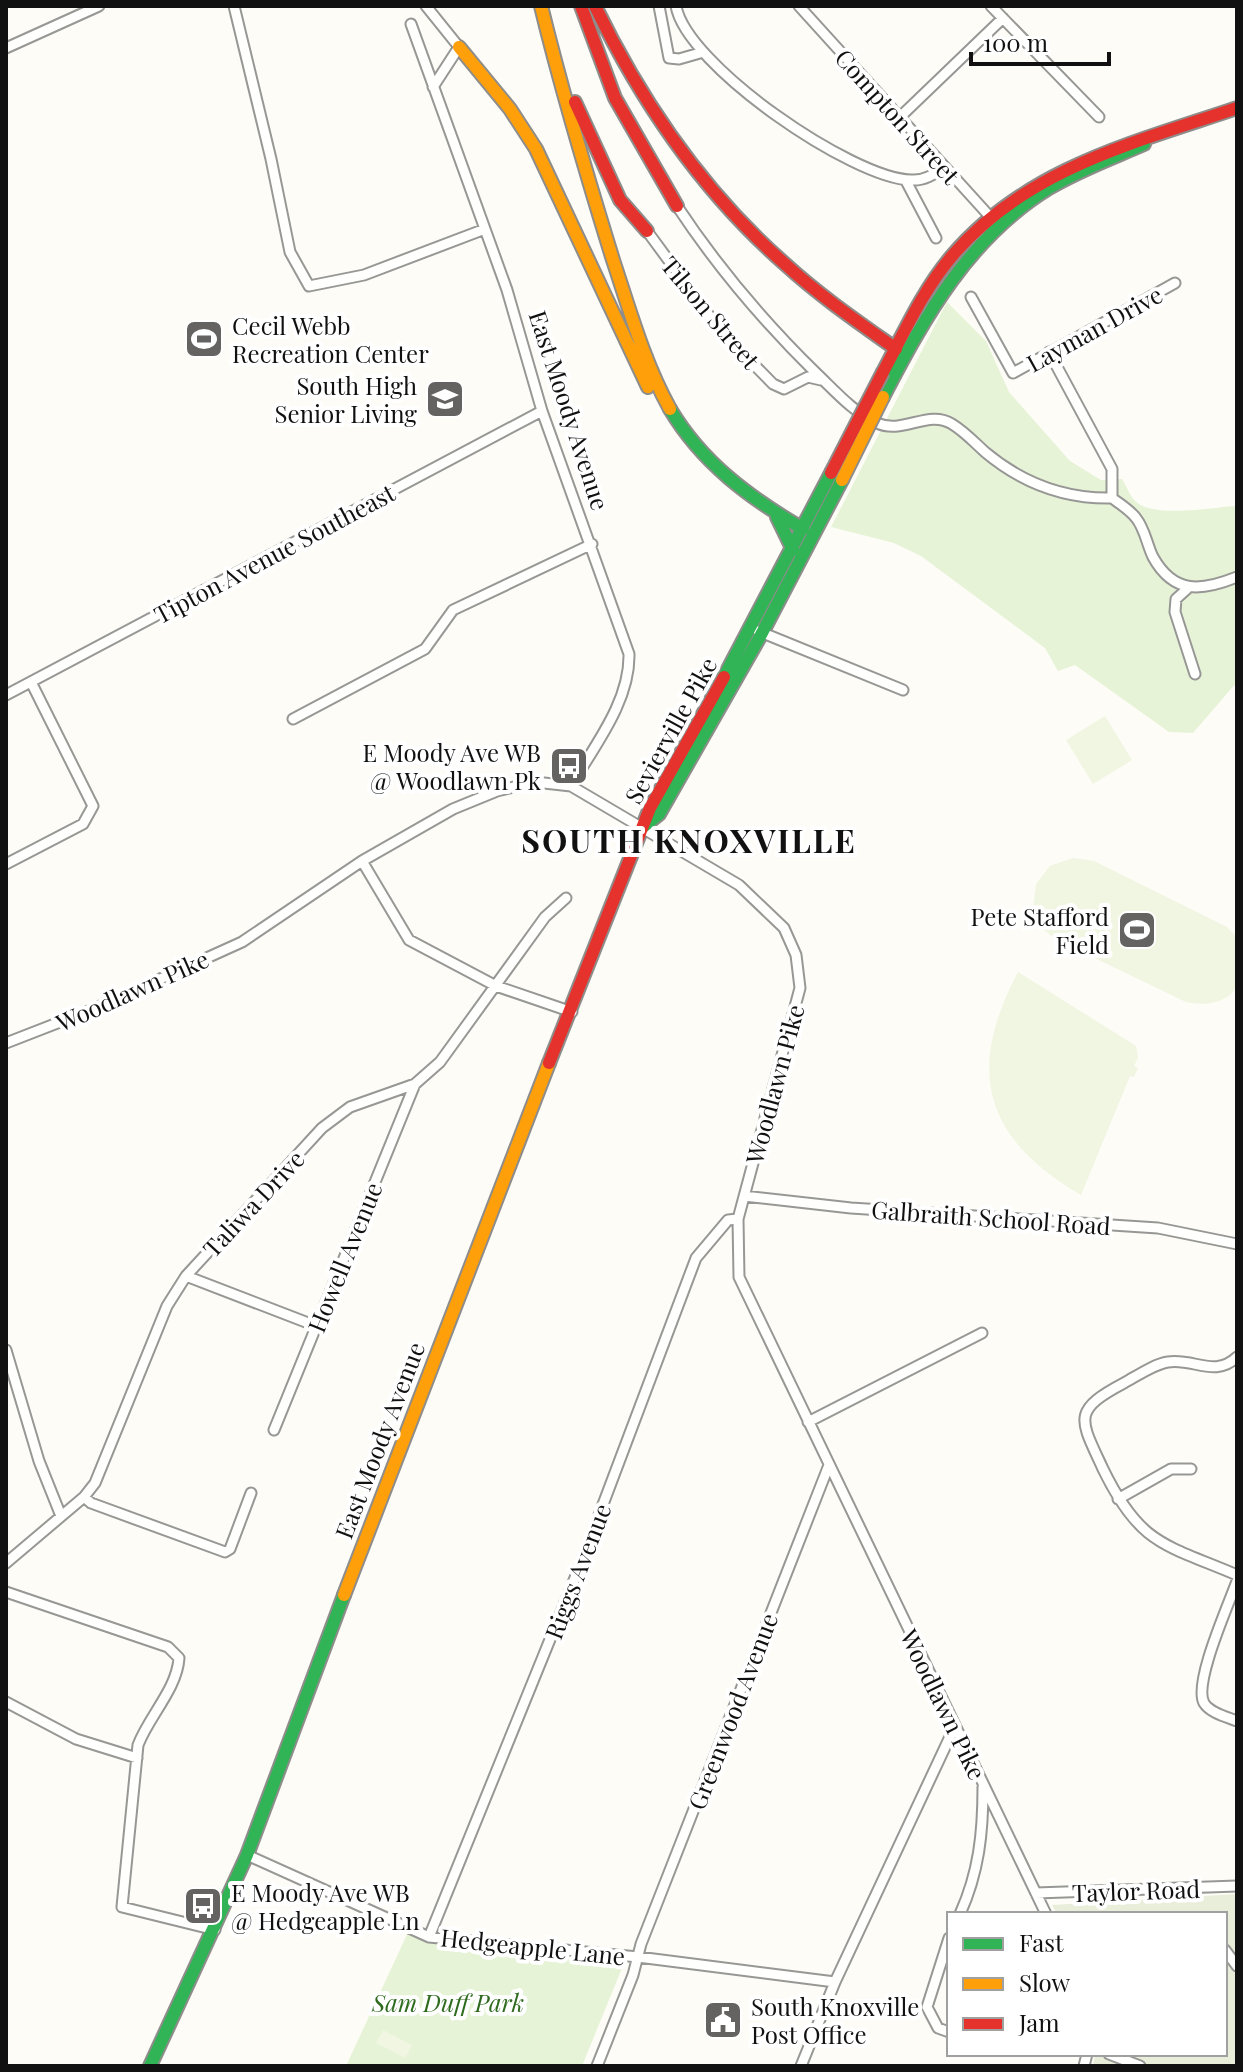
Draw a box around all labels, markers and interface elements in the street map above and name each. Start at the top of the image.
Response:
scale bar [971,16,1109,66]
text: 100 m [983,26,1048,58]
street label: Compton Street [829,42,968,191]
street label: Tilson Street [655,249,768,375]
street label: Layman Drive [1021,278,1167,378]
street label: East Moody Avenue [523,306,617,514]
place label: Cecil Webb Recreation Center [232,309,429,369]
sports icon: Cecil Webb Recreation Center [183,318,225,360]
place label: South High Senior Living [275,369,417,429]
school or university icon: South High Senior Living [424,378,466,420]
street label: Tipton Avenue Southeast [148,476,400,630]
street label: Sevierville Pike [617,651,723,809]
place label: E Moody Ave WB @ Woodlawn Pk [362,736,542,796]
bus stop icon: E Moody Ave WB @ Woodlawn Pk [548,745,590,787]
district label: SOUTH KNOXVILLE [521,818,857,861]
place label: Pete Stafford Field [970,900,1109,960]
sports icon: Pete Stafford Field [1116,909,1158,951]
street label: Woodlawn Pike [50,942,213,1038]
street label: Woodlawn Pike [737,1001,811,1168]
street label: Taliwa Drive [195,1143,311,1263]
street label: Howell Avenue [299,1177,389,1337]
street label: Galbraith School Road [870,1193,1112,1241]
street label: East Moody Avenue [327,1337,431,1543]
street label: Riggs Avenue [536,1499,618,1643]
street label: Greenwood Avenue [680,1608,784,1814]
street label: Woodlawn Pike [893,1623,994,1785]
street label: Taylor Road [1071,1872,1201,1908]
place label: E Moody Ave WB @ Hedgeapple Ln [231,1876,419,1936]
bus stop icon: E Moody Ave WB @ Hedgeapple Ln [182,1885,224,1927]
legend [947,1912,1227,2056]
street label: Hedgeapple Lane [439,1920,627,1972]
text: Fast [1019,1926,1064,1958]
text: Slow [1019,1966,1071,1998]
park label: Sam Duff Park [371,1986,524,2018]
place label: South Knoxville Post Office [751,1990,919,2050]
public building icon: South Knoxville Post Office [702,1999,744,2041]
text: Jam [1018,2006,1060,2038]

